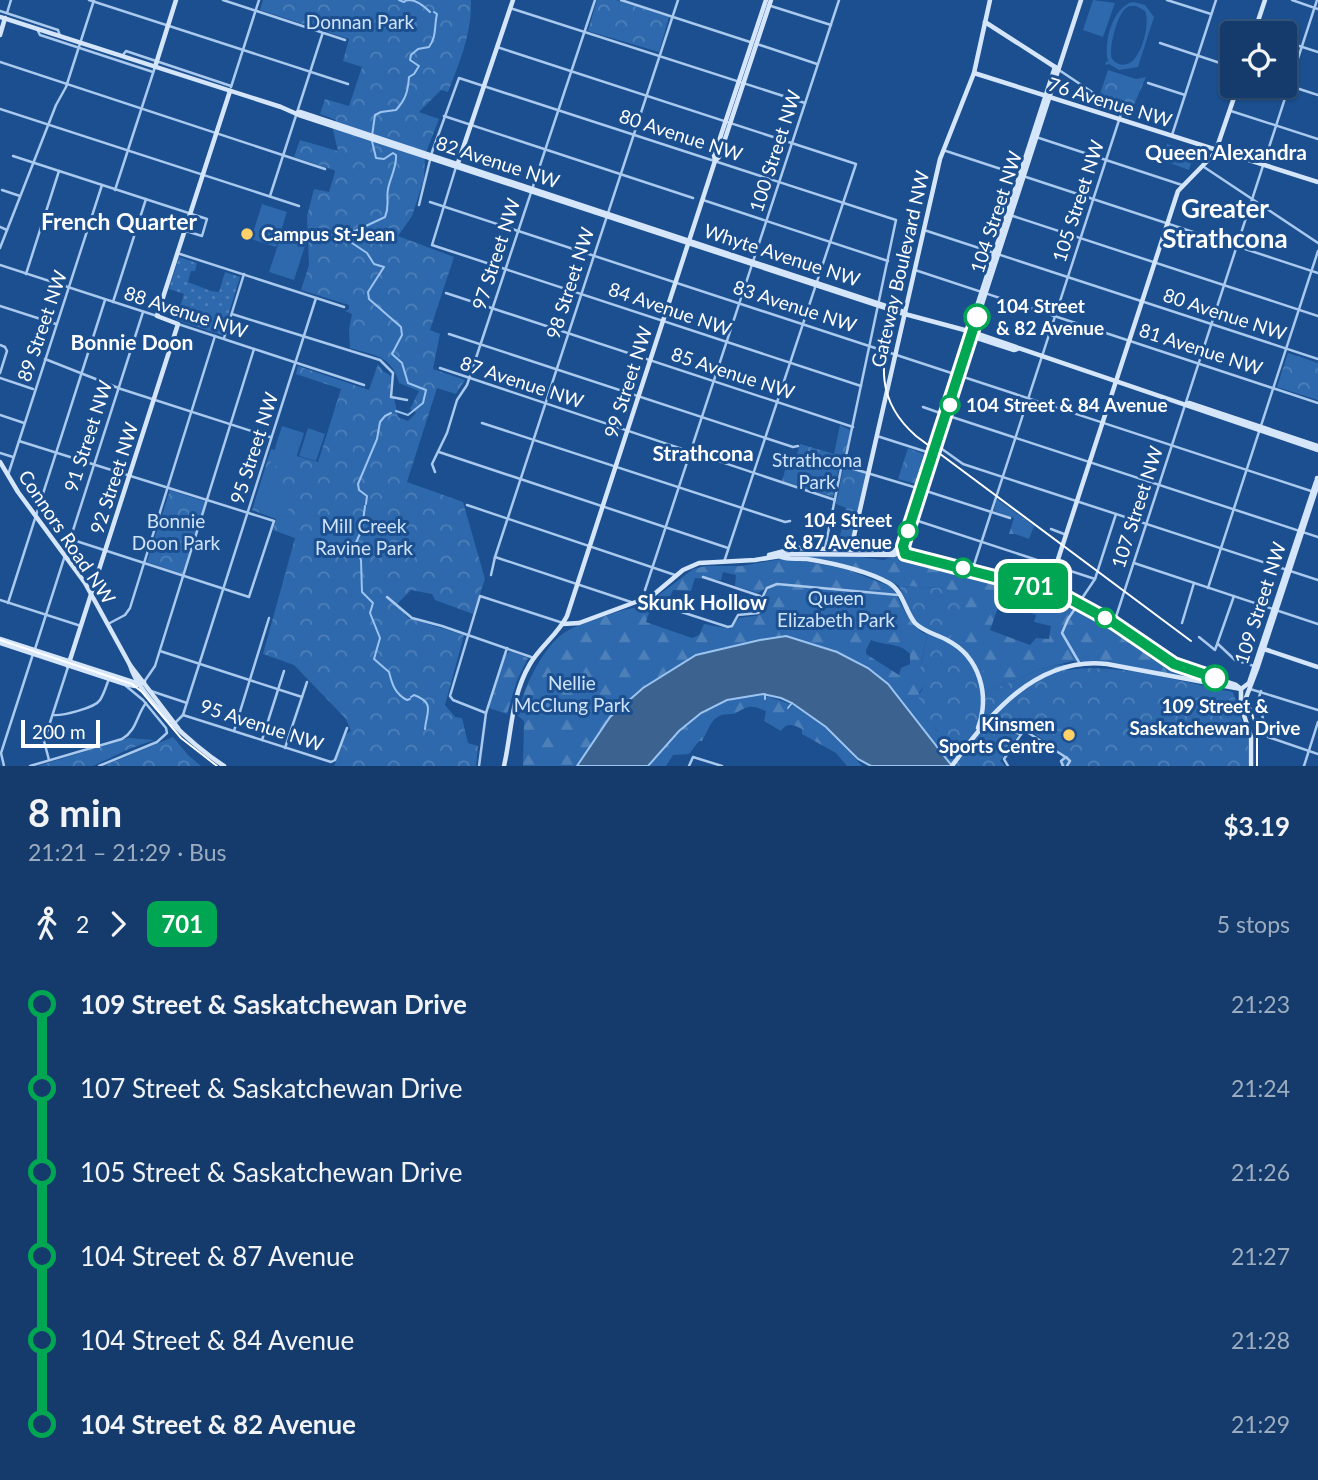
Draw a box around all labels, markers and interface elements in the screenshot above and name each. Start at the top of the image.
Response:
park label: Donnan Park [306,10,415,33]
map controls [1220,21,1297,98]
button: locate [1220,21,1297,98]
street label: 76 Avenue NW [1045,72,1175,131]
street label: 100 Street NW [744,87,805,215]
street label: 80 Avenue NW [617,104,746,165]
street label: 82 Avenue NW [434,131,563,192]
street label: 105 Street NW [1047,137,1108,265]
district label: Queen Alexandra [1145,139,1307,164]
street label: 104 Street NW [965,148,1026,276]
street label: Gateway Boulevard NW [866,168,933,369]
district label: Greater Strathcona [1162,192,1288,254]
street label: 97 Street NW [467,195,524,313]
district label: French Quarter [41,207,198,235]
street label: Whyte Avenue NW [701,218,863,291]
place label: Campus St-Jean [261,222,395,245]
street label: 98 Street NW [541,224,598,342]
marker: Campus St-Jean [239,226,255,242]
street label: 89 Street NW [12,267,71,384]
street label: 83 Avenue NW [731,275,860,336]
street label: 84 Avenue NW [606,277,735,340]
street label: 88 Avenue NW [122,281,251,342]
street label: 80 Avenue NW [1161,283,1290,344]
place label: 104 Street & 82 Avenue [996,294,1104,339]
marker: 104 Street & 82 Avenue [964,304,990,330]
street label: 81 Avenue NW [1137,318,1266,379]
street label: 99 Street NW [599,323,656,441]
district label: Bonnie Doon [71,329,193,354]
street label: 85 Avenue NW [669,342,798,403]
street label: 87 Avenue NW [458,351,587,412]
street label: 91 Street NW [59,377,116,495]
street label: 95 Street NW [225,389,282,507]
place label: 104 Street & 84 Avenue [966,393,1168,416]
marker: 104 Street & 84 Avenue [940,395,960,415]
street label: 92 Street NW [85,419,142,537]
district label: Strathcona [652,440,754,465]
street label: 107 Street NW [1106,443,1167,571]
park label: Strathcona Park [772,448,862,493]
street label: Connors Road NW [14,465,121,608]
place label: 104 Street & 87 Avenue [784,508,892,553]
park label: Bonnie Doon Park [132,509,221,554]
park label: Mill Creek Ravine Park [315,514,413,559]
marker: 104 Street & 87 Avenue [898,521,918,541]
street label: 109 Street NW [1229,539,1290,667]
unlabelled marker [953,558,973,578]
line badge: 701 [993,563,1073,609]
text: 701 [1012,571,1054,600]
park label: Queen Elizabeth Park [777,586,895,631]
district label: Skunk Hollow [637,589,767,614]
unlabelled marker [1095,608,1115,628]
marker: 109 Street & Saskatchewan Drive [1202,665,1228,691]
park label: Nellie McClung Park [514,671,631,716]
street label: 95 Avenue NW [198,694,327,755]
place label: 109 Street & Saskatchewan Drive [1129,694,1301,739]
place label: Kinsmen Sports Centre [939,712,1055,757]
scale bar [21,717,100,749]
text: 200 m [32,720,86,743]
marker: Kinsmen Sports Centre [1061,727,1077,743]
text: 8 min [28,789,122,835]
text: $3.19 [1224,810,1290,842]
text: 21:21 – 21:29 · Bus [28,838,227,866]
icon: walk [28,905,66,943]
icon: forward [99,905,137,943]
text: 701 [161,909,203,938]
text: 2 [76,910,89,938]
text: 5 stops [1217,910,1290,938]
text: 109 Street & Saskatchewan Drive [80,988,467,1020]
text: 21:23 [1231,990,1290,1018]
text: 107 Street & Saskatchewan Drive [80,1072,462,1104]
text: 21:24 [1231,1074,1290,1102]
text: 105 Street & Saskatchewan Drive [80,1156,462,1188]
text: 21:26 [1231,1158,1290,1186]
text: 104 Street & 87 Avenue [80,1240,354,1272]
text: 21:27 [1231,1242,1290,1270]
text: 104 Street & 84 Avenue [80,1324,354,1356]
text: 21:28 [1231,1326,1290,1354]
text: 104 Street & 82 Avenue [80,1408,356,1440]
text: 21:29 [1231,1410,1290,1438]

